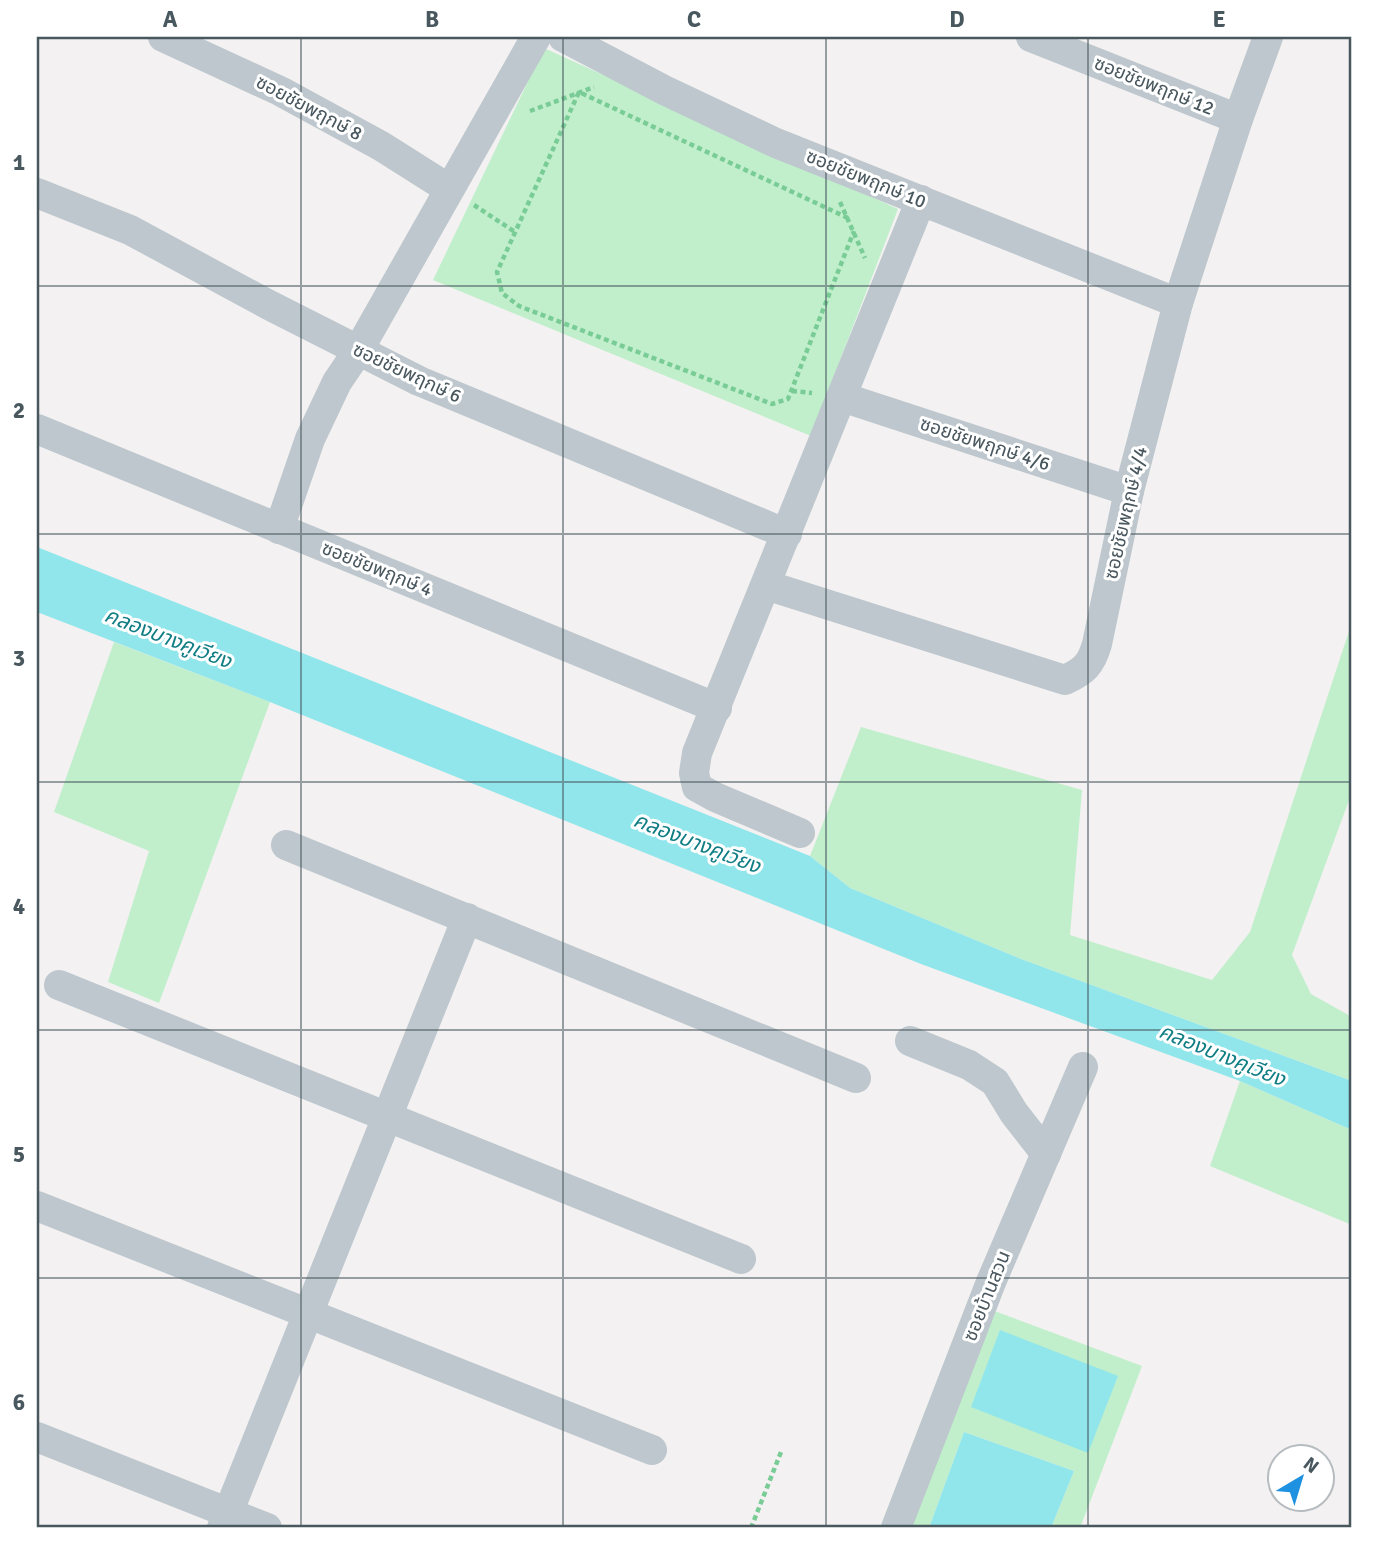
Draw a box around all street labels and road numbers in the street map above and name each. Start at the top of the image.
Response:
street label: ซอยชัยพฤกษ์ 12 [1090,51,1218,121]
street label: ซอยชัยพฤกษ์ 8 [252,70,366,146]
street label: ซอยชัยพฤกษ์ 10 [802,144,930,214]
street label: ซอยชัยพฤกษ์ 6 [349,337,465,409]
street label: ซอยชัยพฤกษ์ 4/6 [917,412,1053,476]
street label: ซอยชัยพฤกษ์ 4/4 [1099,444,1153,582]
street label: ซอยชัยพฤกษ์ 4 [318,536,436,602]
street label: ซอยบ้านสวน [958,1247,1016,1345]

